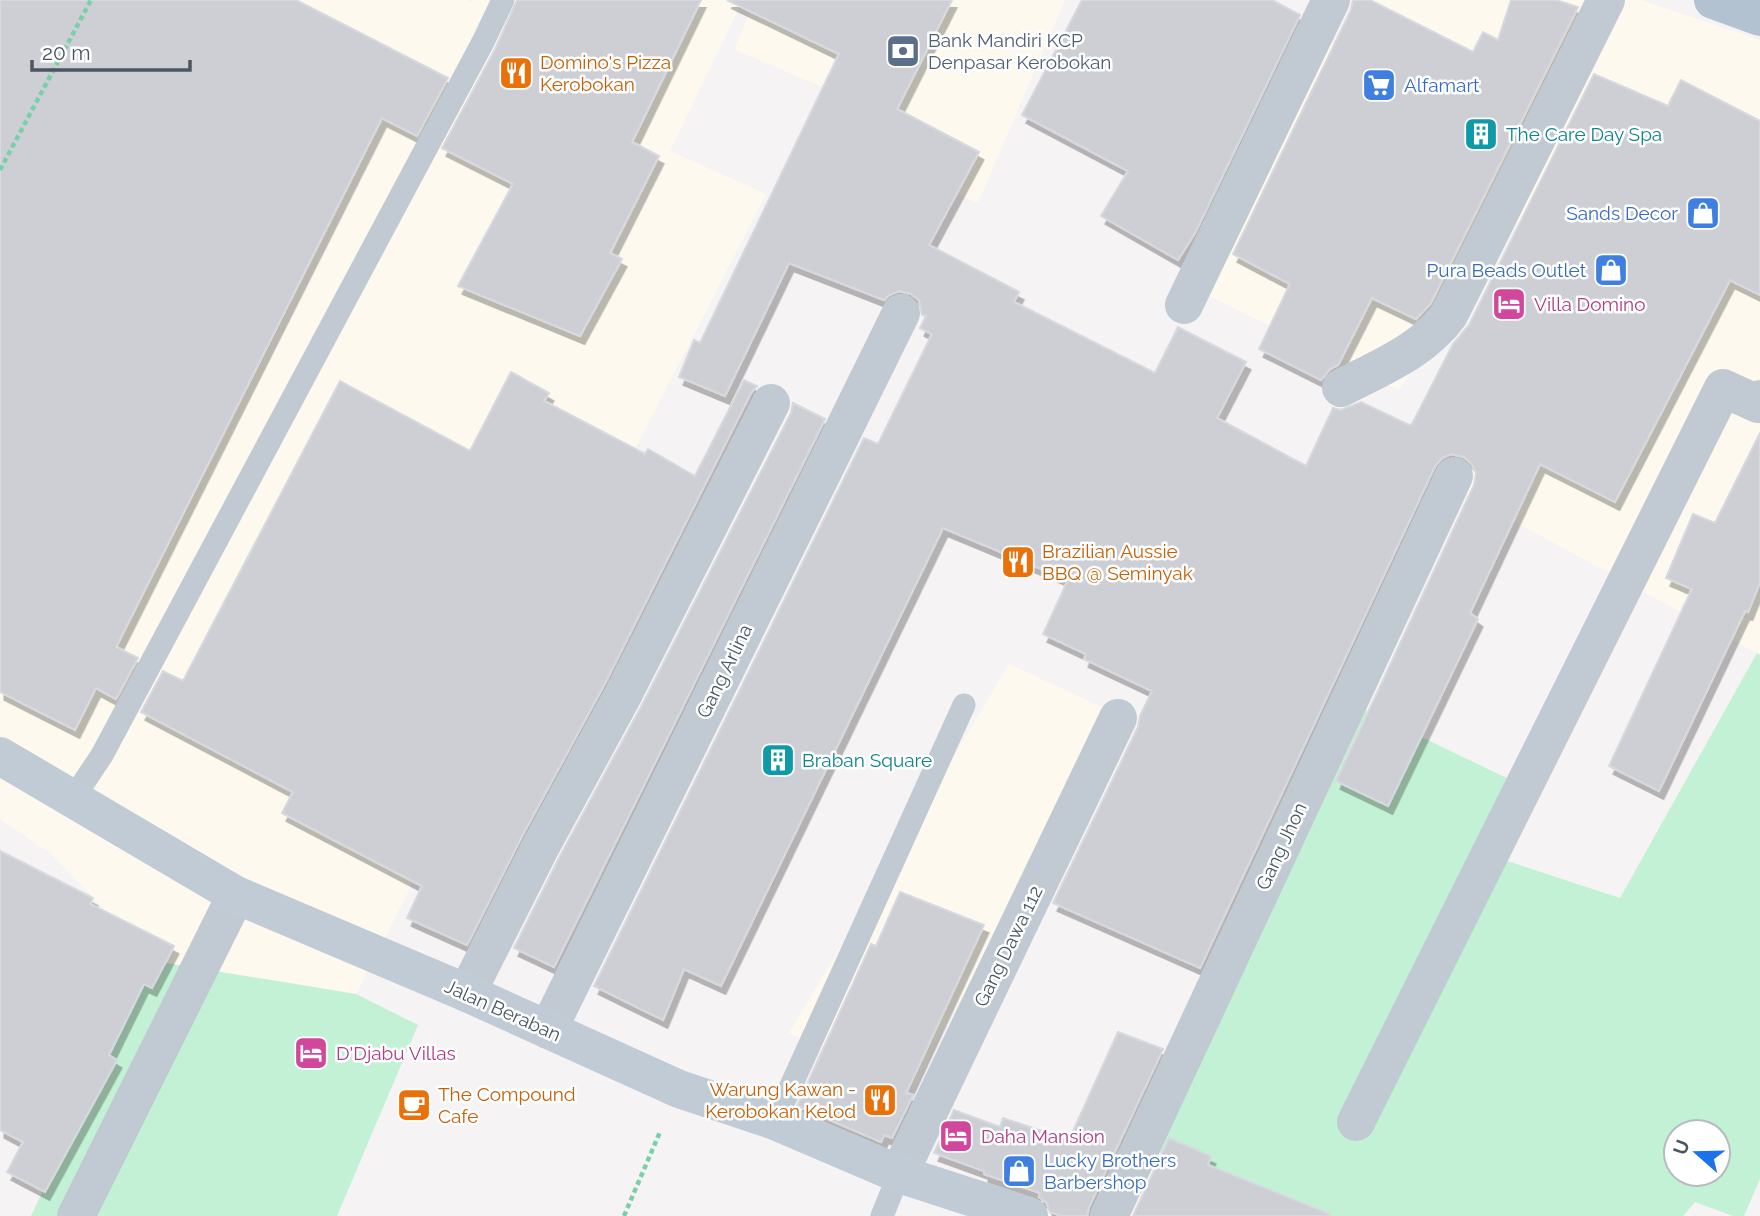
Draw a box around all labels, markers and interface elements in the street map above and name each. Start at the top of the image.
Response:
scale bar [32,28,189,72]
place label: Bank Mandiri KCP Denpasar Kerobokan [928,29,1111,73]
bank icon: Bank Mandiri KCP Denpasar Kerobokan [884,32,922,70]
text: 20 m [42,40,90,65]
place label: Domino's Pizza Kerobokan [540,51,671,95]
restaurant icon: Domino's Pizza Kerobokan [497,54,535,92]
supermarket icon: Alfamart [1360,66,1398,104]
place label: Alfamart [1404,74,1480,96]
building icon: The Care Day Spa [1462,115,1500,153]
place label: The Care Day Spa [1506,123,1662,145]
shop icon: Sands Decor [1684,194,1722,232]
place label: Sands Decor [1566,202,1678,224]
shop icon: Pura Beads Outlet [1592,251,1630,289]
place label: Pura Beads Outlet [1427,259,1587,281]
hotel icon: Villa Domino [1490,285,1528,323]
place label: Villa Domino [1534,293,1645,315]
place label: Brazilian Aussie BBQ @ Seminyak [1042,540,1193,584]
restaurant icon: Brazilian Aussie BBQ @ Seminyak [999,543,1037,581]
street label: Gang Arlina [692,621,756,721]
building icon: Braban Square [759,741,797,779]
place label: Braban Square [802,749,932,771]
street label: Gang Jhon [1251,799,1311,893]
street label: Gang Dawa 112 [969,882,1047,1010]
street label: Jalan Beraban [442,975,564,1045]
hotel icon: D'Djabu Villas [292,1034,330,1072]
place label: D'Djabu Villas [336,1042,456,1064]
place label: Warung Kawan - Kerobokan Kelod [705,1078,856,1122]
restaurant icon: Warung Kawan - Kerobokan Kelod [861,1081,899,1119]
place label: The Compound Cafe [438,1083,576,1127]
cafe icon: The Compound Cafe [395,1086,433,1124]
hotel icon: Daha Mansion [937,1117,975,1155]
north arrow [1662,1118,1732,1188]
place label: Daha Mansion [981,1125,1105,1147]
text: U [1668,1137,1694,1158]
place label: Lucky Brothers Barbershop [1044,1149,1176,1193]
shop icon: Lucky Brothers Barbershop [1000,1152,1038,1190]

